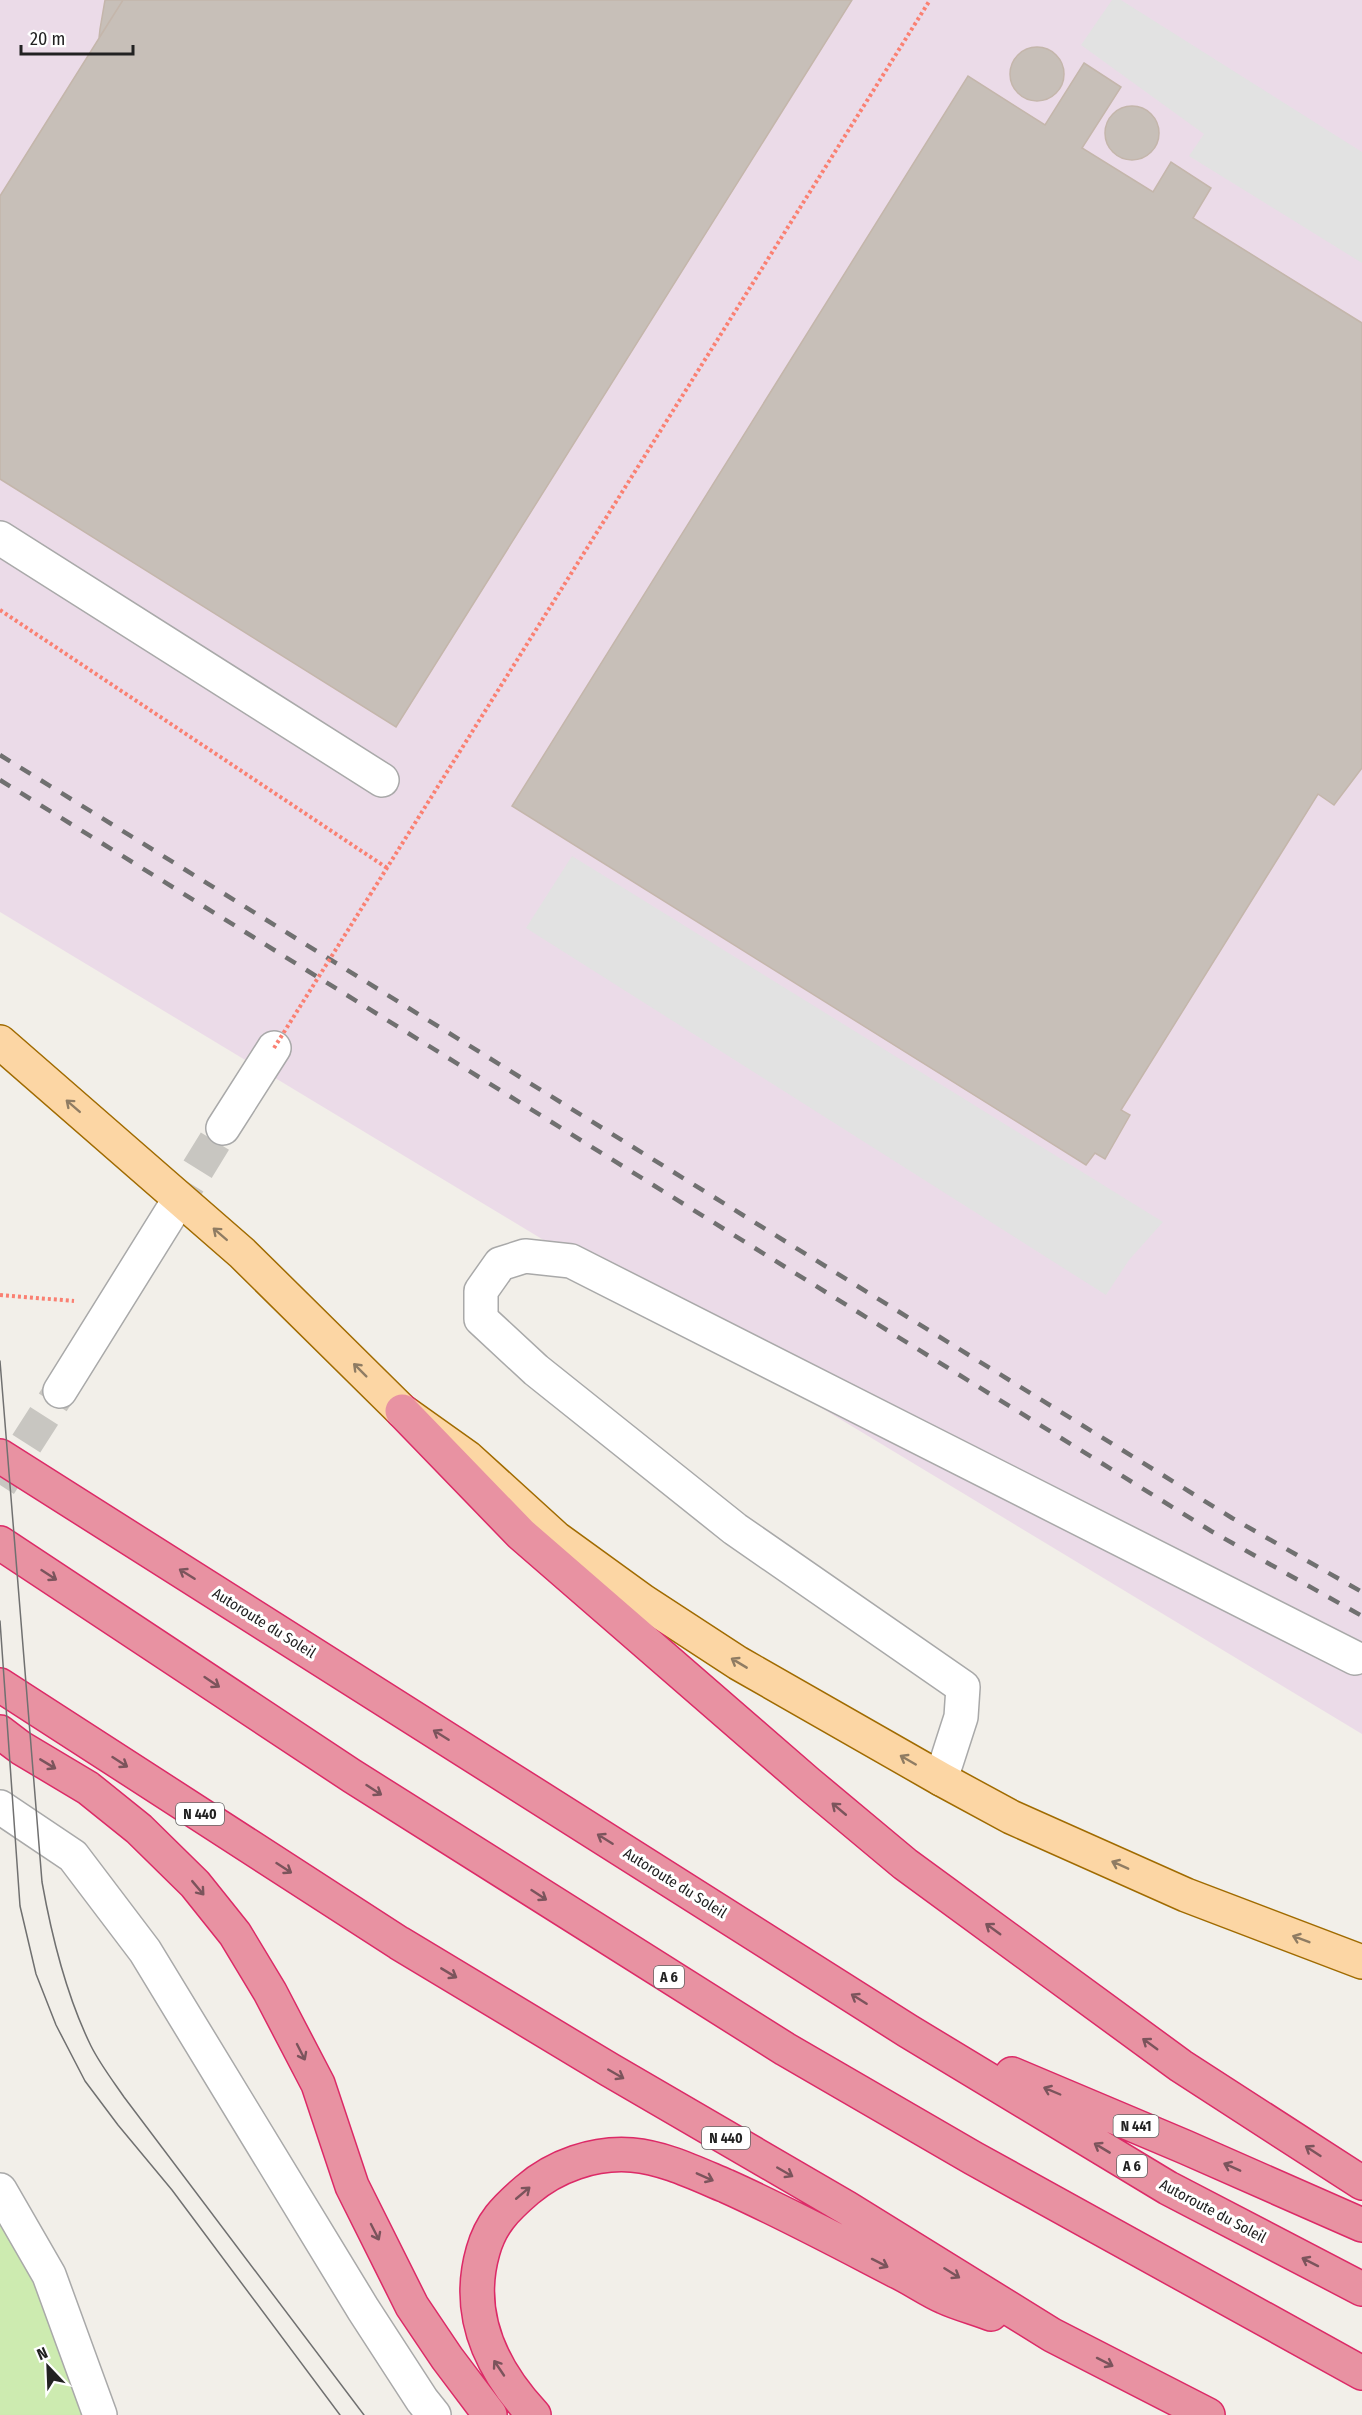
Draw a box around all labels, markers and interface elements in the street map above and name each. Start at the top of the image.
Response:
scale bar [21,18,134,56]
text: 20 m [30,28,65,50]
one-way arrow [66,1099,81,1113]
one-way arrow [213,1227,228,1241]
one-way arrow [353,1363,368,1378]
one-way arrow [179,1568,196,1580]
one-way arrow [40,1569,57,1581]
street label: Autoroute du Soleil [209,1584,319,1662]
one-way arrow [731,1657,748,1669]
one-way arrow [203,1677,220,1689]
one-way arrow [433,1728,450,1740]
one-way arrow [900,1754,917,1766]
one-way arrow [111,1756,128,1768]
one-way arrow [39,1759,56,1771]
one-way arrow [366,1784,382,1796]
road number: N 440 [176,1803,224,1825]
one-way arrow [831,1803,847,1816]
one-way arrow [598,1833,614,1845]
street label: Autoroute du Soleil [620,1844,730,1922]
one-way arrow [1112,1859,1130,1871]
one-way arrow [275,1861,292,1874]
one-way arrow [191,1880,205,1895]
one-way arrow [530,1889,547,1901]
one-way arrow [985,1922,1001,1935]
one-way arrow [1292,1933,1311,1944]
road number: A 6 [654,1966,684,1988]
one-way arrow [440,1967,457,1979]
one-way arrow [851,1993,868,2005]
one-way arrow [1143,2037,1159,2050]
one-way arrow [296,2043,308,2061]
one-way arrow [607,2068,624,2080]
one-way arrow [1044,2085,1062,2096]
road number: N 441 [1114,2115,1158,2137]
road number: N 440 [702,2127,750,2149]
one-way arrow [1094,2142,1111,2154]
one-way arrow [1305,2145,1322,2157]
road number: A 6 [1117,2155,1147,2177]
one-way arrow [1223,2161,1241,2172]
one-way arrow [776,2166,793,2178]
one-way arrow [695,2172,713,2183]
street label: Autoroute du Soleil [1157,2175,1269,2247]
one-way arrow [515,2186,530,2200]
one-way arrow [370,2223,382,2241]
one-way arrow [1302,2256,1319,2268]
one-way arrow [871,2257,889,2269]
one-way arrow [943,2267,960,2279]
north arrow [18,2337,78,2397]
text: N [34,2343,50,2364]
one-way arrow [1095,2357,1113,2368]
one-way arrow [493,2360,505,2377]

